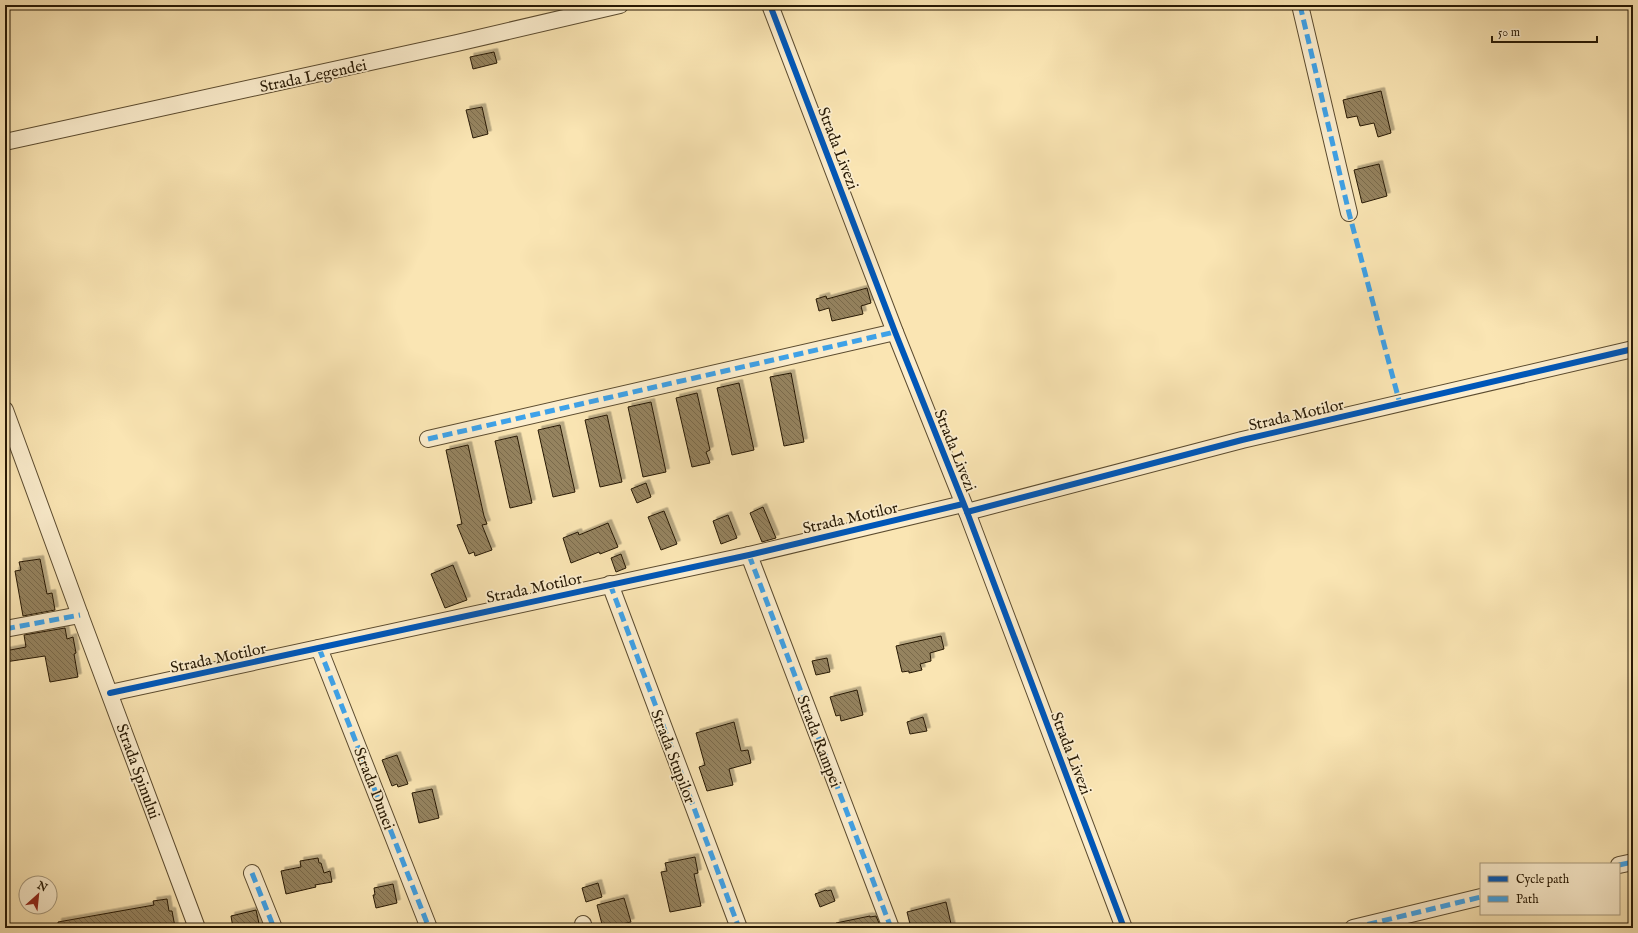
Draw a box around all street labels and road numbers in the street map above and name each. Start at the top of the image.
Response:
street label: Strada Legendei [258,56,369,98]
street label: Strada Livezi [812,105,862,193]
street label: Strada Motilor [1247,395,1346,437]
street label: Strada Livezi [929,407,980,495]
street label: Strada Motilor [801,498,900,540]
street label: Strada Motilor [485,569,584,609]
street label: Strada Motilor [169,639,268,679]
street label: Strada Rampei [791,693,845,791]
street label: Strada Stupilor [645,707,699,807]
street label: Strada Livezi [1045,710,1095,798]
street label: Strada Spinului [111,721,164,822]
street label: Strada Dunei [348,745,398,833]

